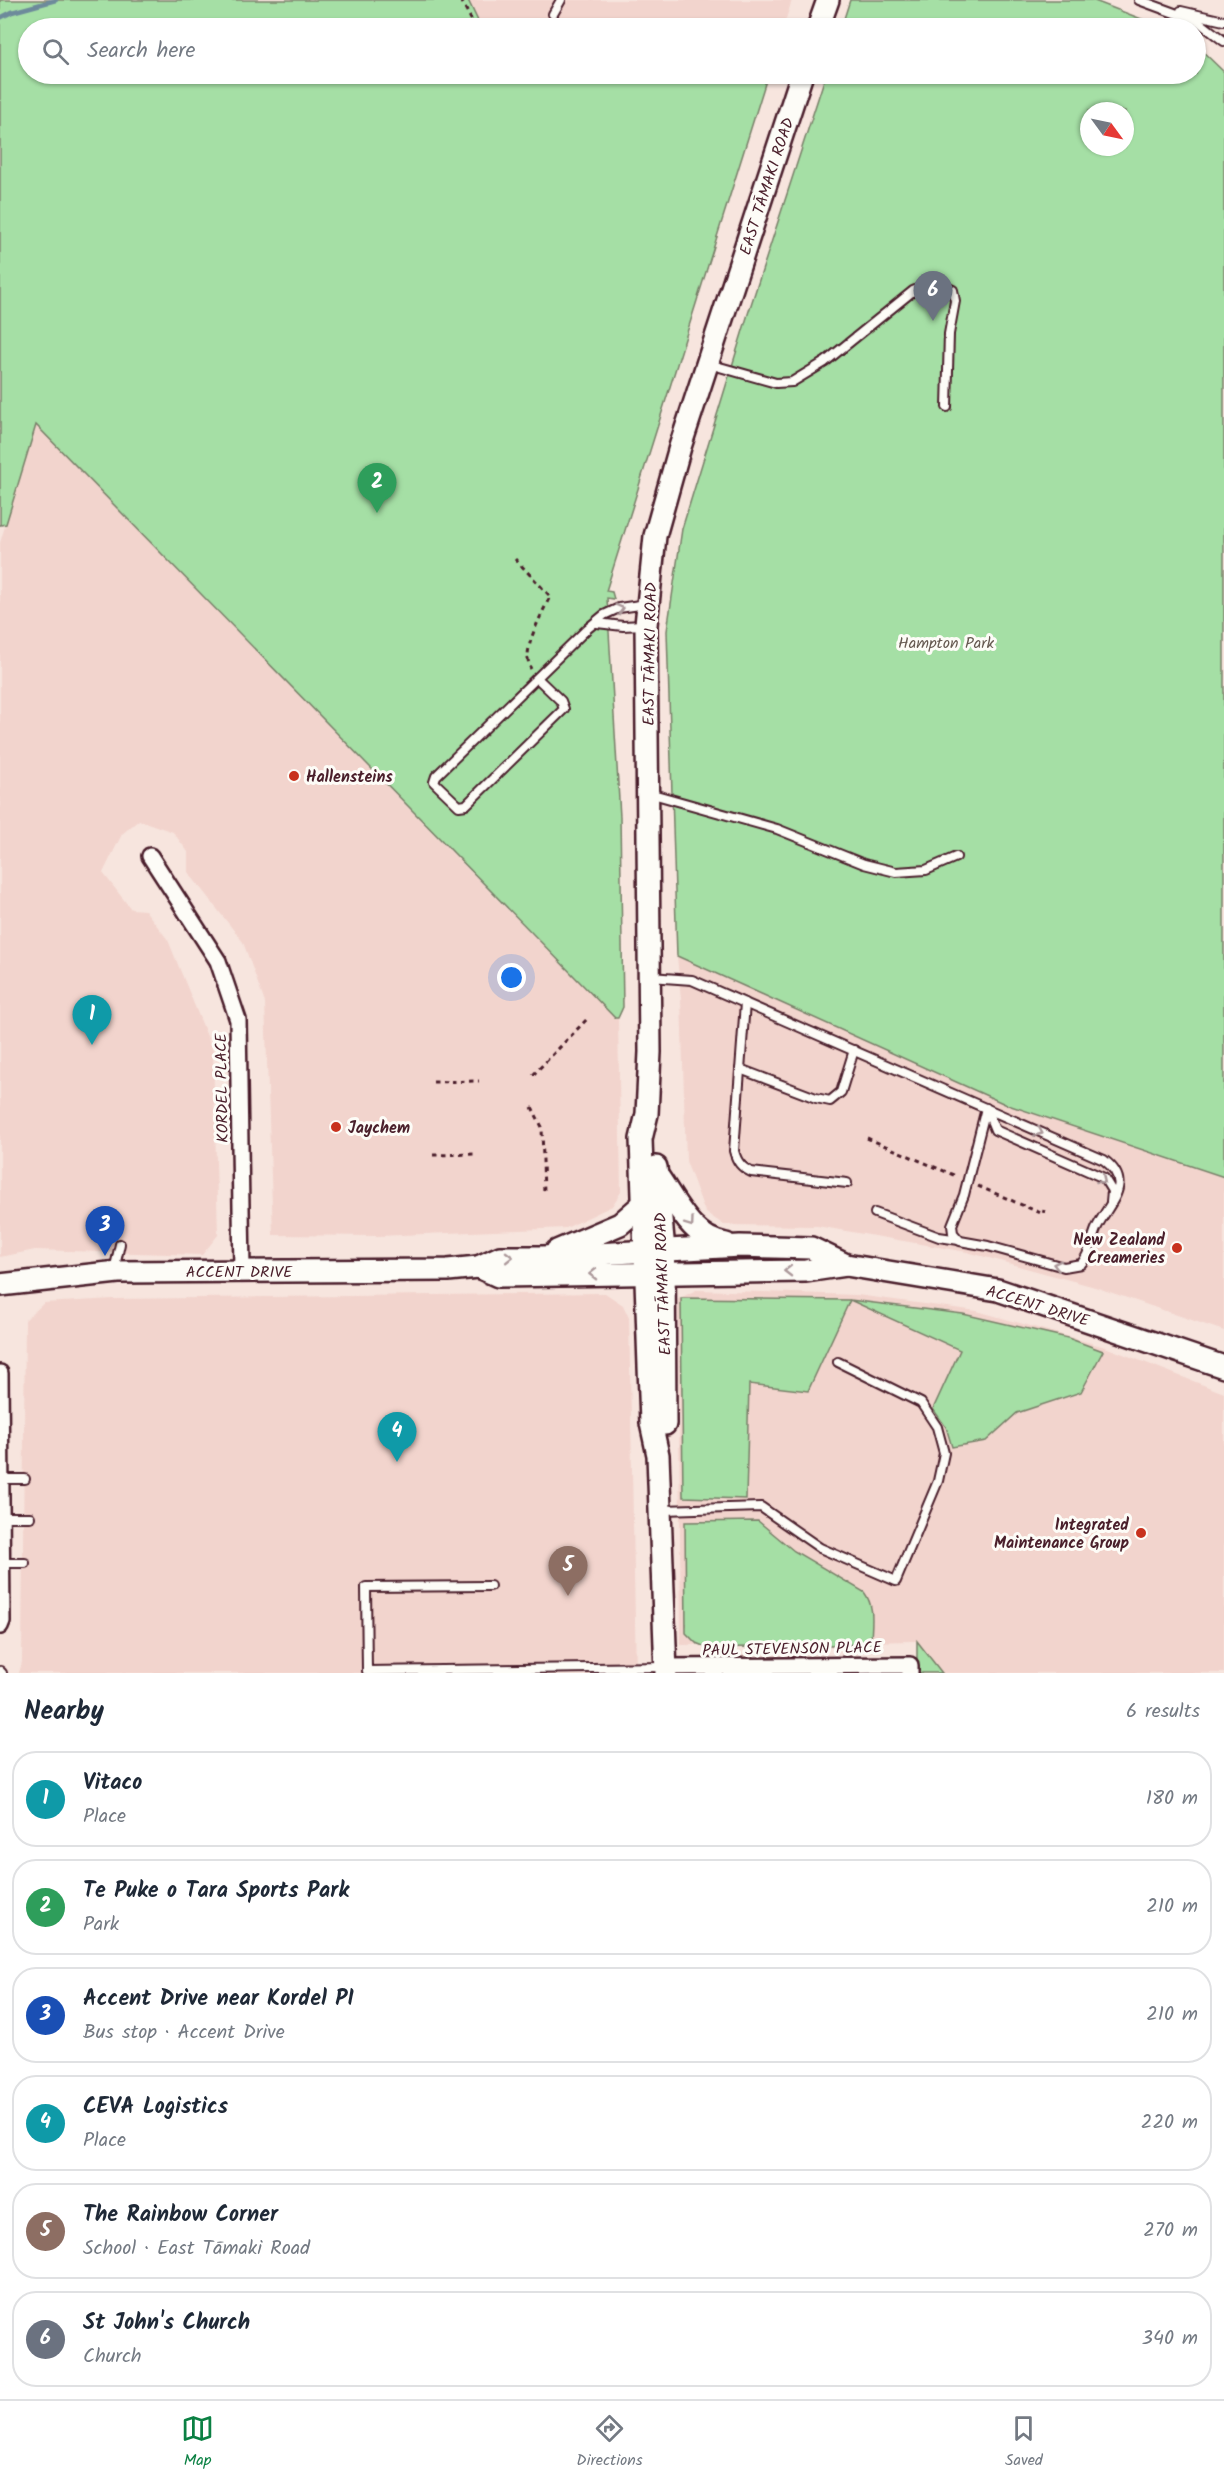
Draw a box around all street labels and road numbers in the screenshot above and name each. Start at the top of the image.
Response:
street label: EAST TĀMAKI ROAD [733,114,801,258]
street label: EAST TĀMAKI ROAD [637,582,664,726]
street label: KORDEL PLACE [209,1032,236,1143]
street label: EAST TĀMAKI ROAD [649,1212,678,1356]
street label: ACCENT DRIVE [186,1260,293,1285]
street label: ACCENT DRIVE [983,1279,1093,1334]
street label: PAUL STEVENSON PLACE [702,1635,883,1664]

